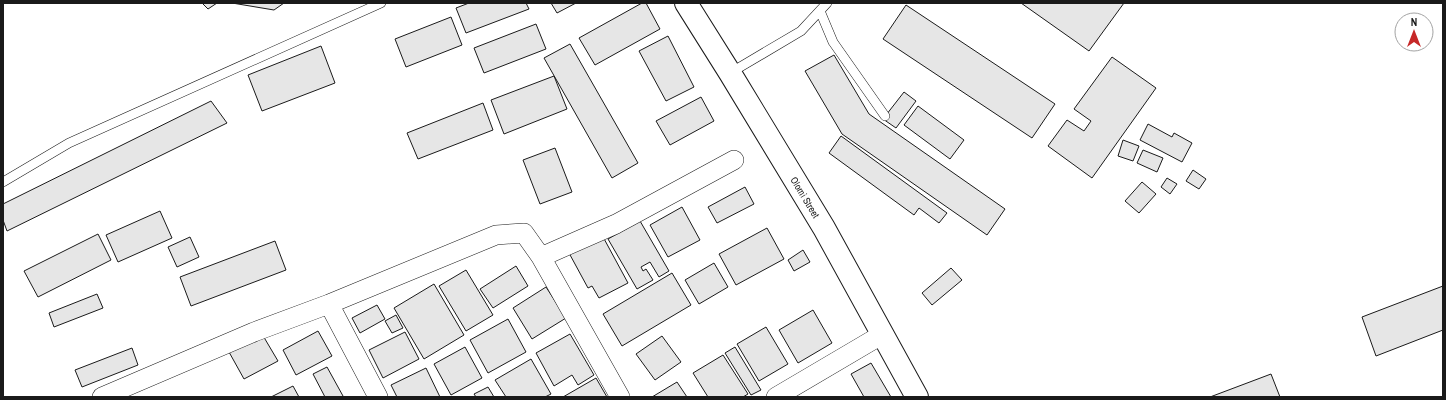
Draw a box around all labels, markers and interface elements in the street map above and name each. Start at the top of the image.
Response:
north arrow [1394,12,1434,52]
text: N [1411,15,1417,29]
street label: Olomi Street [787,174,823,221]

